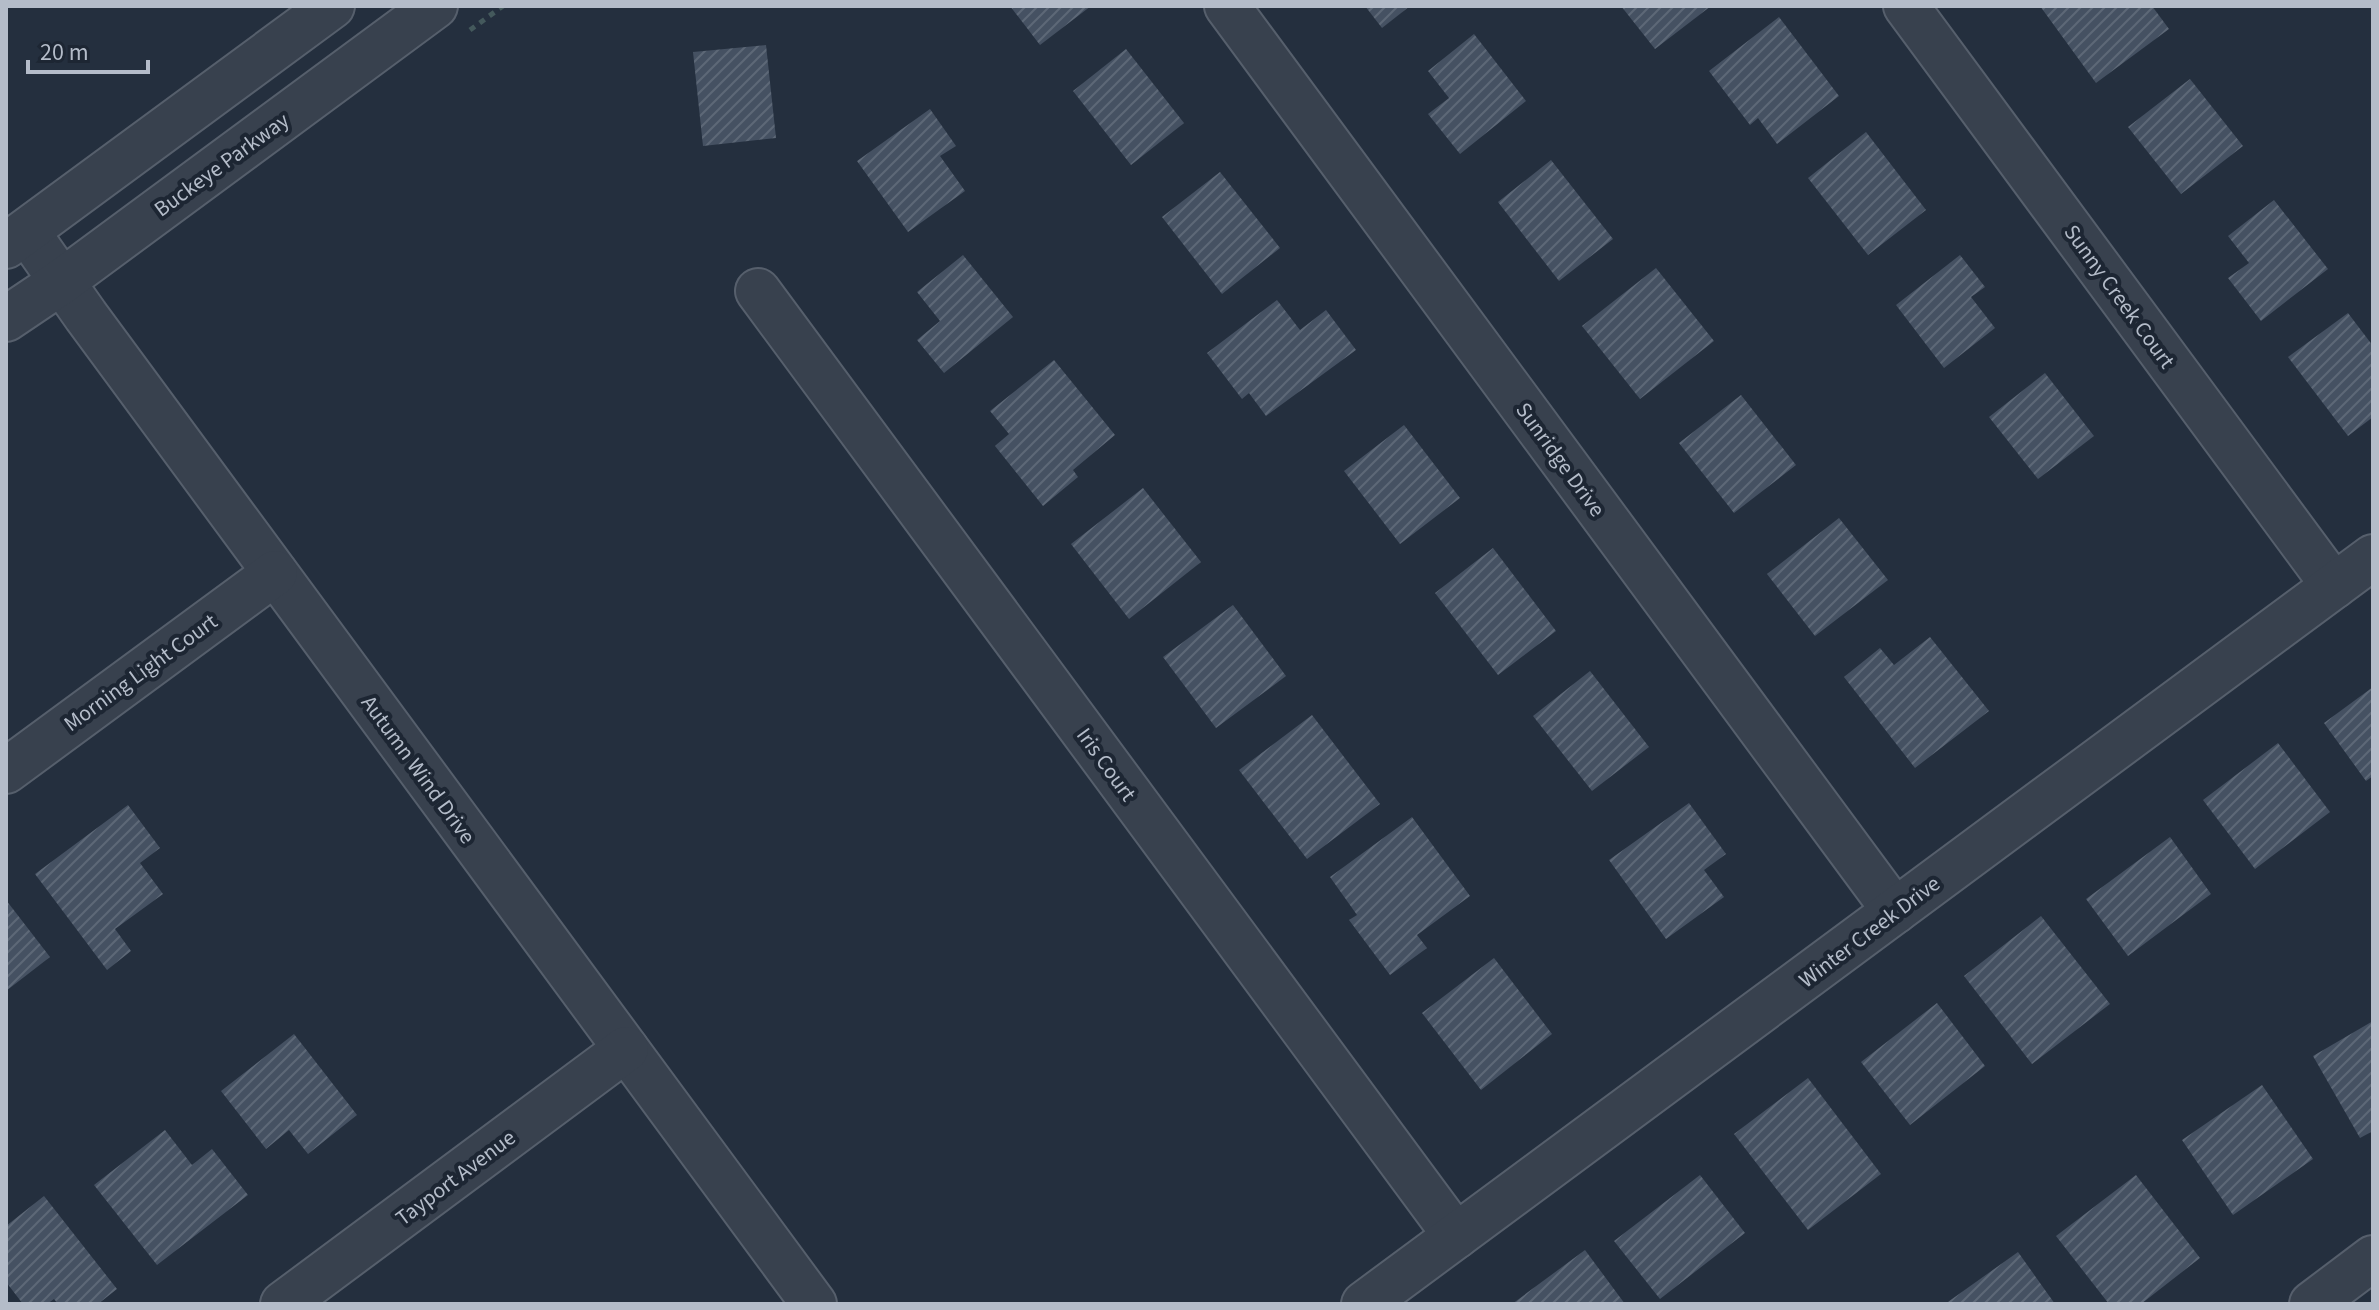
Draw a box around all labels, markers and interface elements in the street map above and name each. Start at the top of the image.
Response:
scale bar [28,24,148,74]
text: 20 m [40,35,89,70]
street label: Buckeye Parkway [147,104,296,225]
street label: Sunny Creek Court [2056,218,2183,376]
street label: Sunridge Drive [1508,396,1613,524]
street label: Morning Light Court [57,606,224,740]
street label: Autumn Wind Drive [353,689,483,851]
street label: Iris Court [1069,721,1144,808]
street label: Winter Creek Drive [1792,868,1947,996]
street label: Tayport Avenue [389,1122,522,1234]

